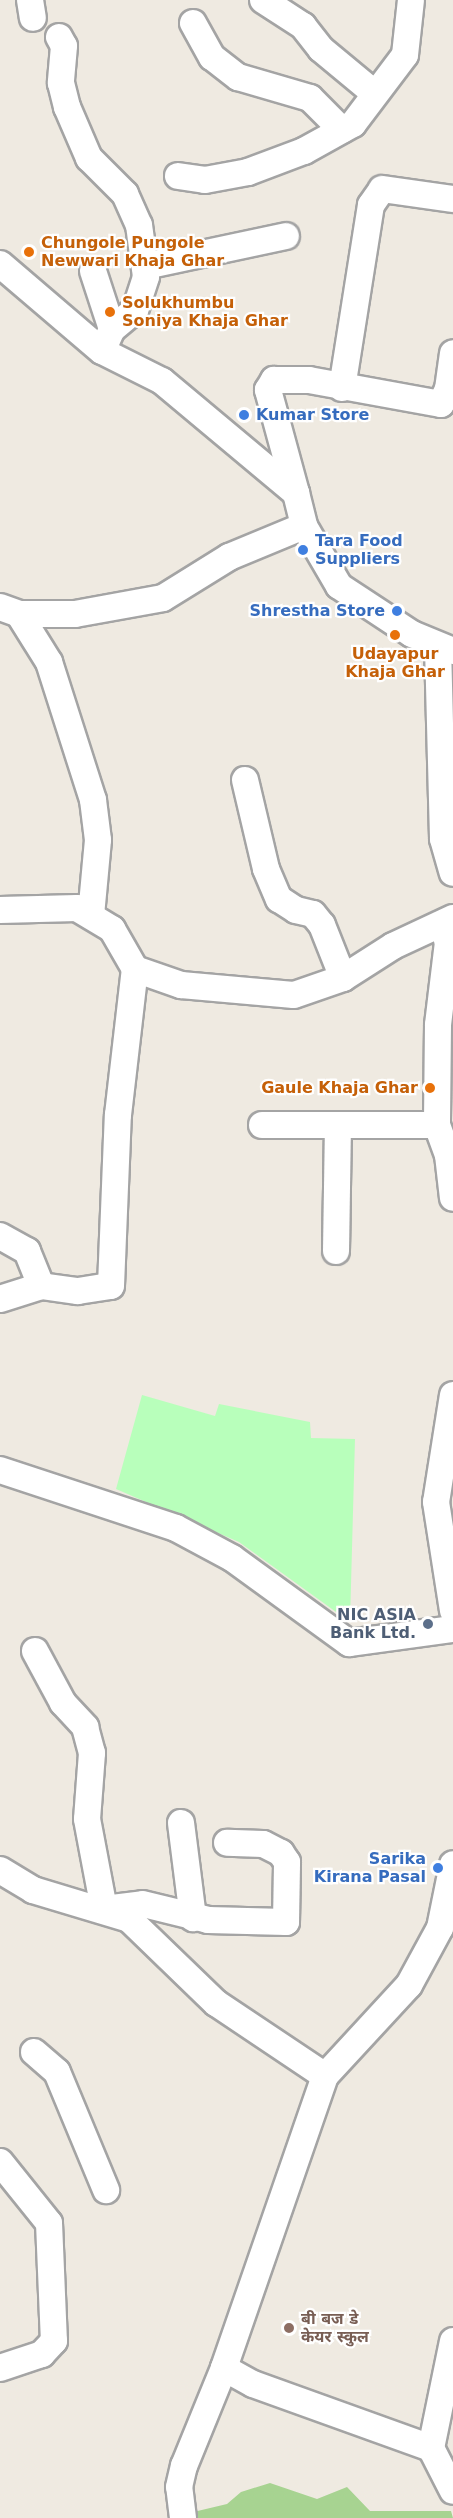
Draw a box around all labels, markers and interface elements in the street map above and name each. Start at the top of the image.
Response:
place label: Chungole Pungole Newwari Khaja Ghar [41,233,224,271]
marker: Chungole Pungole Newwari Khaja Ghar [22,245,36,259]
place label: Solukhumbu Soniya Khaja Ghar [122,293,288,331]
marker: Solukhumbu Soniya Khaja Ghar [103,305,117,319]
place label: Kumar Store [256,405,369,425]
marker: Kumar Store [237,408,251,422]
place label: Tara Food Suppliers [315,531,403,569]
marker: Tara Food Suppliers [296,543,310,557]
place label: Shrestha Store [250,601,385,621]
marker: Shrestha Store [390,604,404,618]
marker: Udayapur Khaja Ghar [388,628,402,642]
place label: Udayapur Khaja Ghar [345,644,445,682]
place label: Gaule Khaja Ghar [261,1078,418,1098]
marker: Gaule Khaja Ghar [423,1081,437,1095]
place label: NIC ASIA Bank Ltd. [330,1605,416,1643]
marker: NIC ASIA Bank Ltd. [421,1617,435,1631]
place label: Sarika Kirana Pasal [314,1849,426,1887]
marker: Sarika Kirana Pasal [431,1861,445,1875]
place label: बी बज डे केयर स्कुल [301,2309,369,2347]
marker: बी बज डे केयर स्कुल [282,2321,296,2335]

